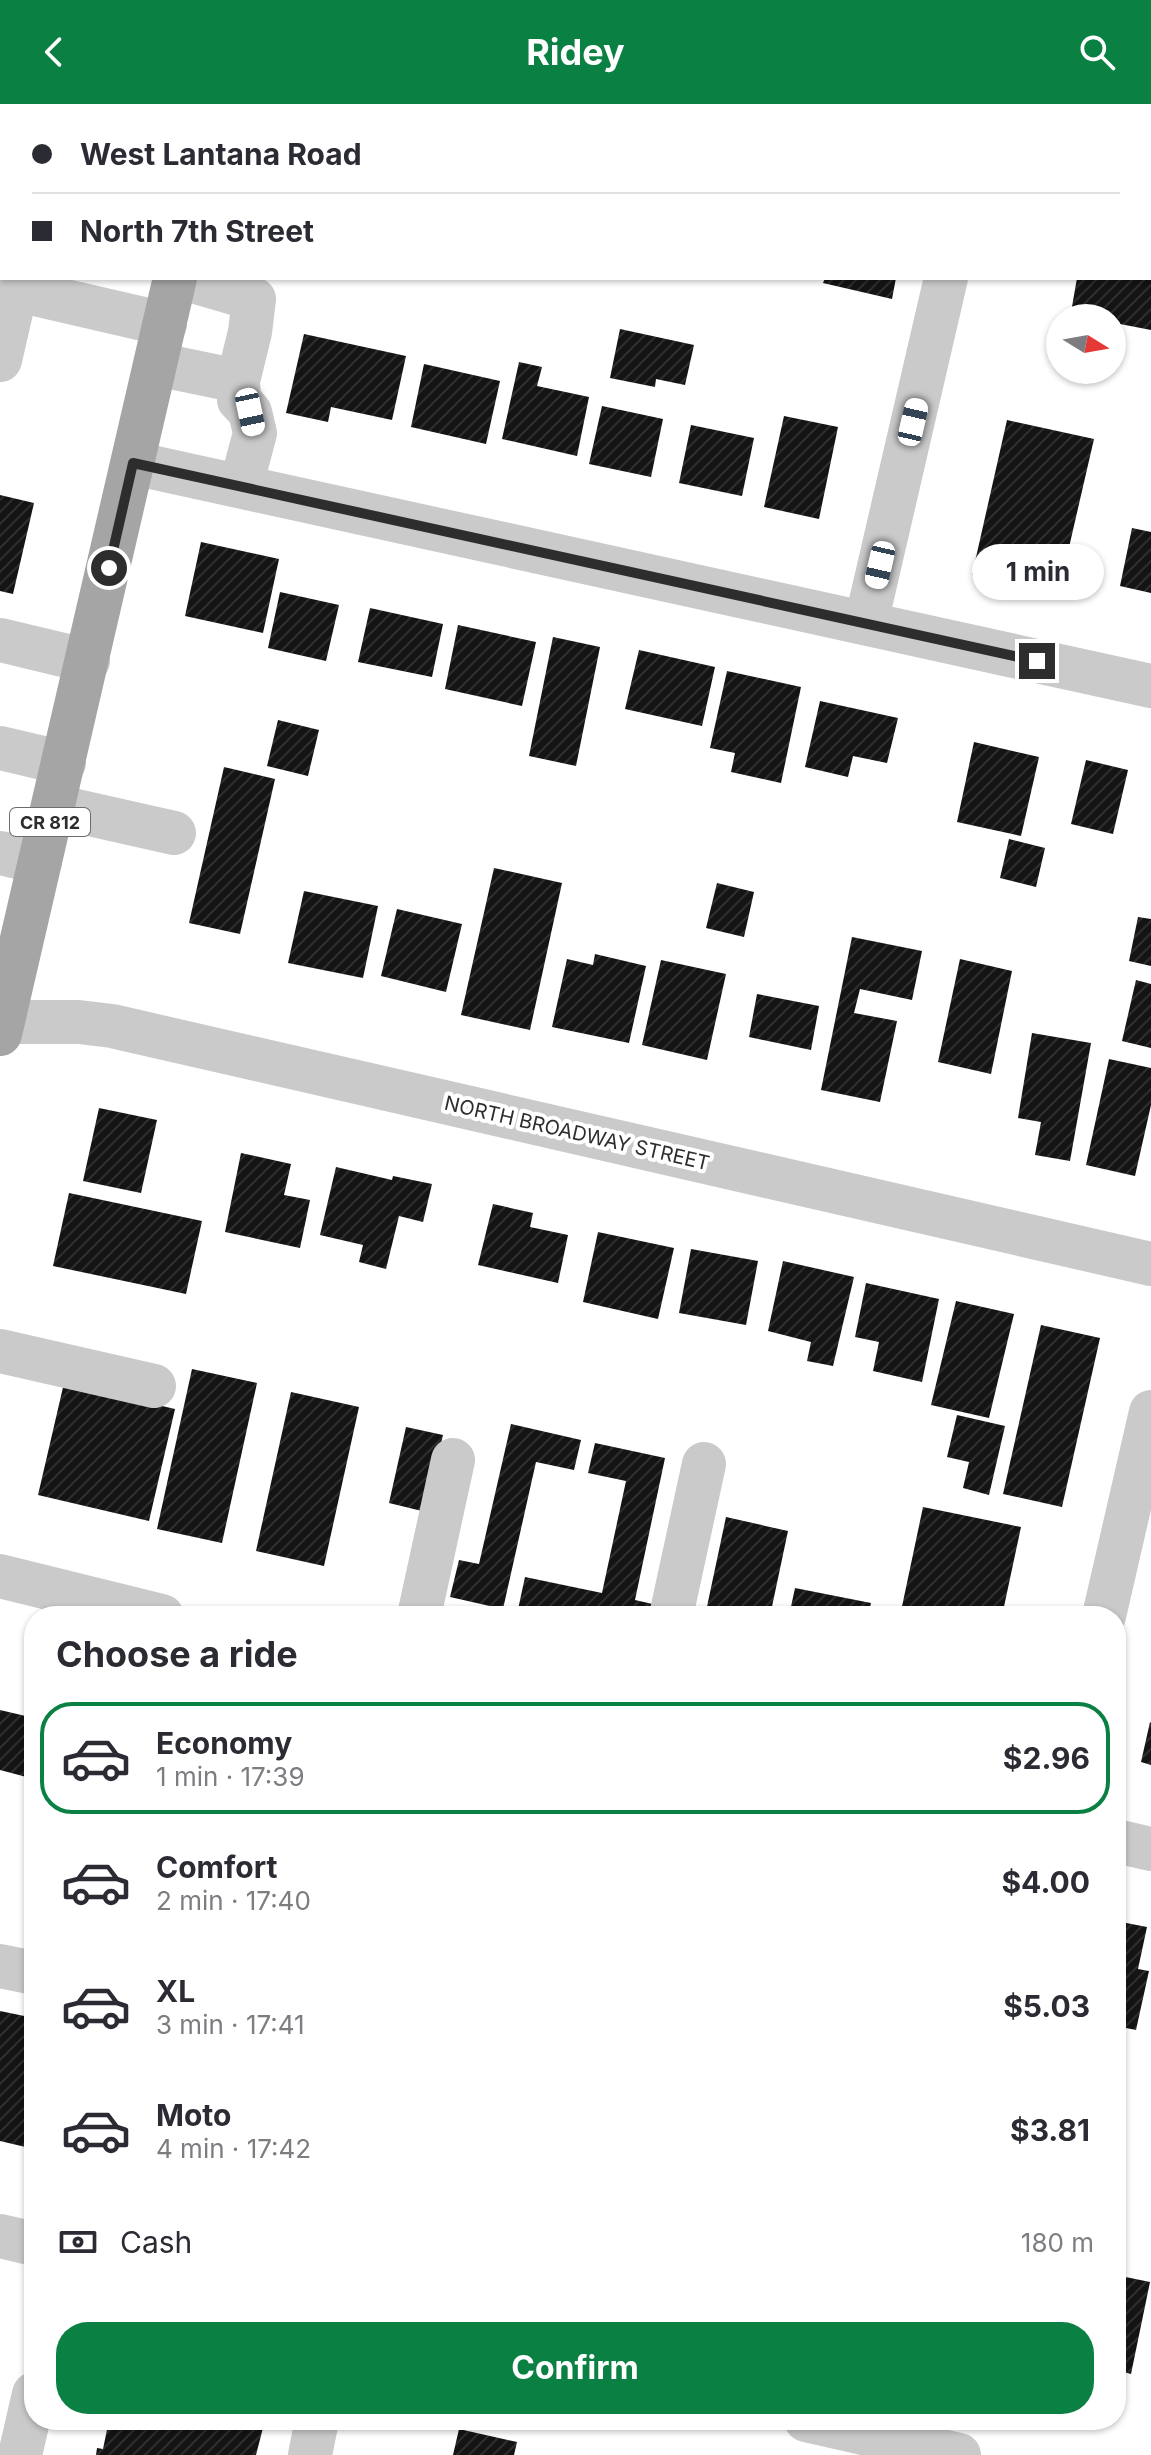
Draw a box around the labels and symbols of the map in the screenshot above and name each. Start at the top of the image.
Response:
north arrow [1046,304,1126,384]
car [233,386,267,438]
car [896,396,930,448]
car [863,539,897,591]
callout: 1 min [971,545,1103,601]
route start [91,550,127,586]
route end [1019,643,1055,679]
road number: CR 812 [10,808,90,836]
street label: NORTH BROADWAY STREET [442,1091,712,1175]

